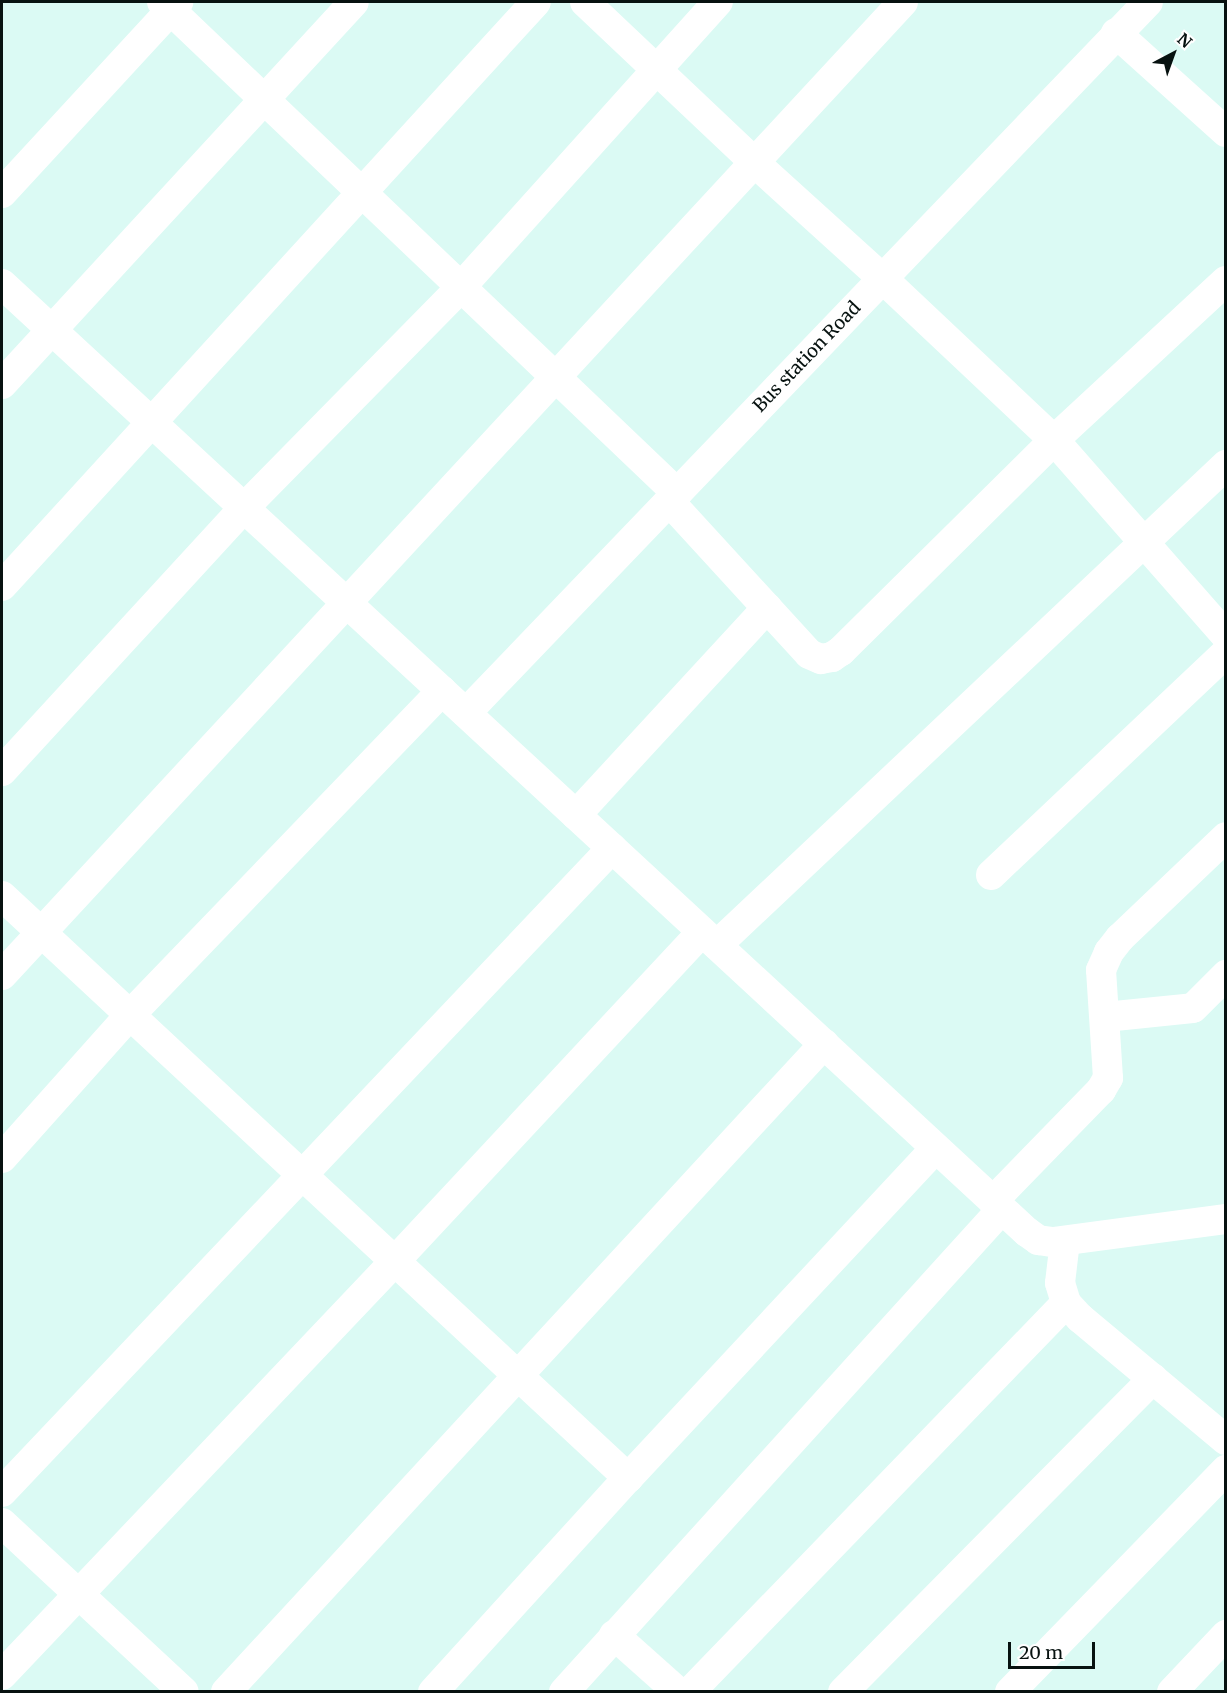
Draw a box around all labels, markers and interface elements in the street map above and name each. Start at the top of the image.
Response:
north arrow [1143,24,1203,84]
text: N [1173,29,1196,52]
street label: Bus station Road [749,297,865,417]
scale bar [1011,1630,1098,1668]
text: 20 m [1019,1641,1063,1664]

